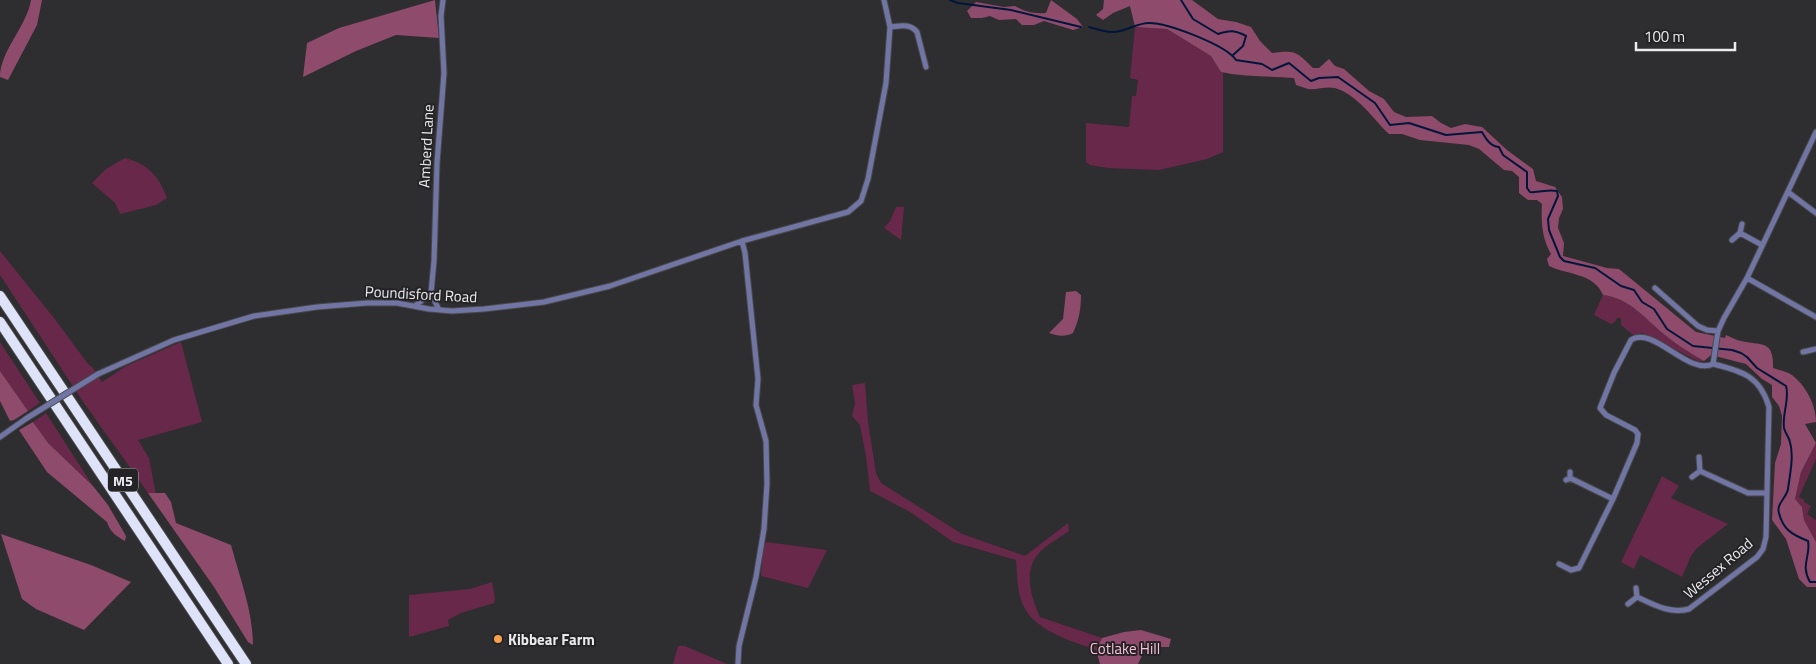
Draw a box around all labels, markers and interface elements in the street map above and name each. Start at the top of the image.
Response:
scale bar [1636,20,1735,52]
text: 100 m [1644,25,1685,48]
street label: Amberd Lane [412,104,440,188]
street label: Poundisford Road [364,280,478,308]
road number: M5 [108,468,138,492]
street label: Wessex Road [1678,532,1758,604]
place label: Kibbear Farm [508,628,595,651]
marker: Kibbear Farm [492,633,504,645]
park label: Cotlake Hill [1090,637,1160,660]

